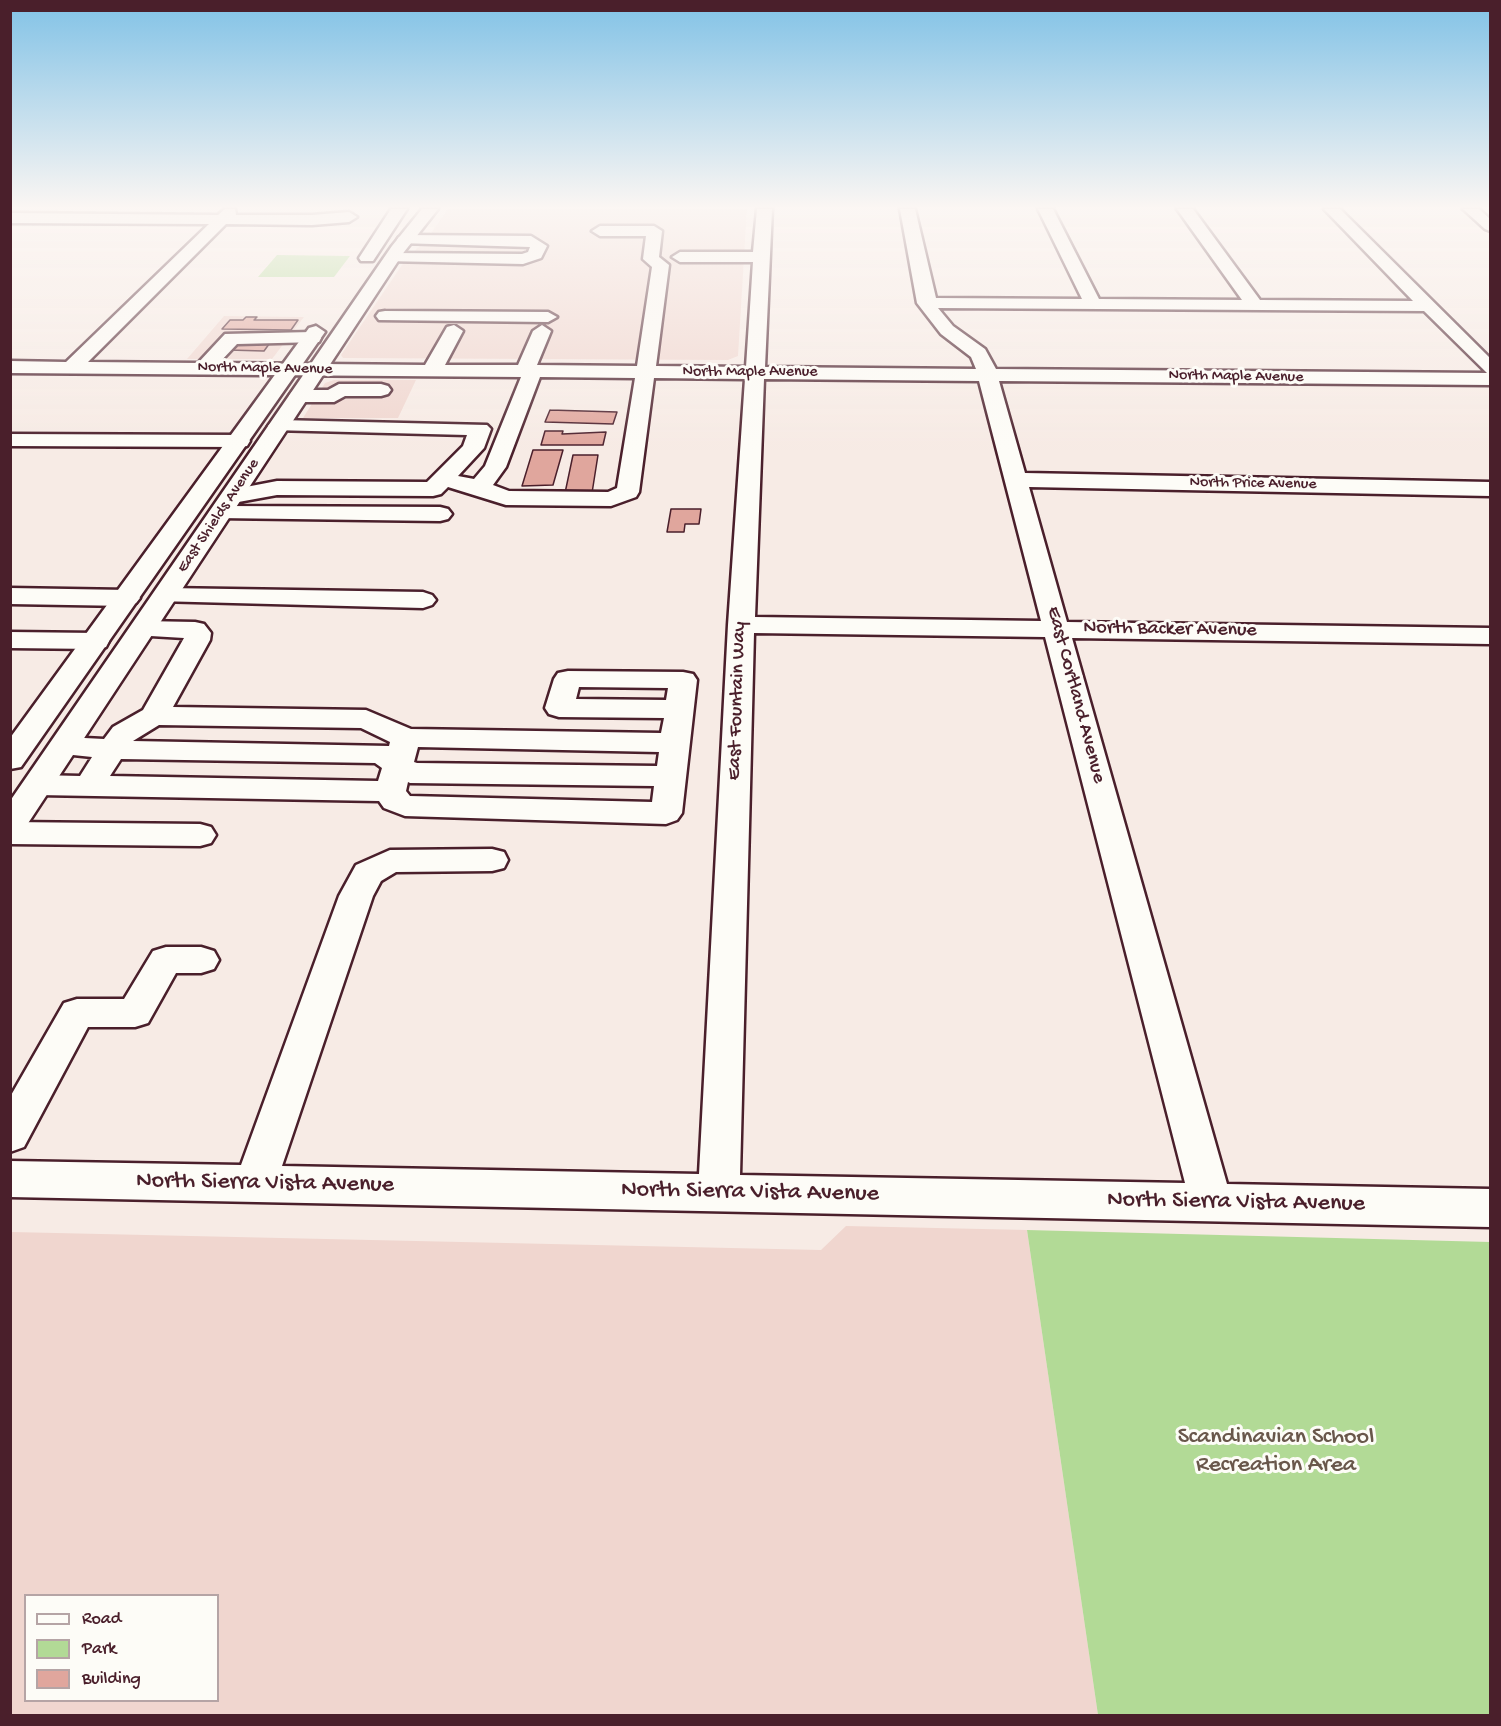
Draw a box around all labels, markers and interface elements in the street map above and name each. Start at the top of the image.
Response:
street label: North Maple Avenue [197,358,333,380]
street label: North Maple Avenue [683,363,817,383]
street label: North Maple Avenue [1168,366,1304,388]
street label: East Shields Avenue [174,455,264,577]
street label: North Price Avenue [1189,473,1317,495]
street label: East Cortland Avenue [1040,604,1110,786]
street label: North Backer Avenue [1083,616,1257,644]
street label: East Fountain Way [723,621,753,781]
street label: North Sierra Vista Avenue [136,1167,394,1201]
street label: North Sierra Vista Avenue [621,1176,879,1210]
street label: North Sierra Vista Avenue [1107,1186,1365,1220]
park label: Scandinavian School Recreation Area [1178,1424,1374,1480]
legend [24,1594,219,1702]
text: Road [82,1609,121,1630]
text: Park [82,1639,116,1660]
text: Building [82,1669,141,1690]

